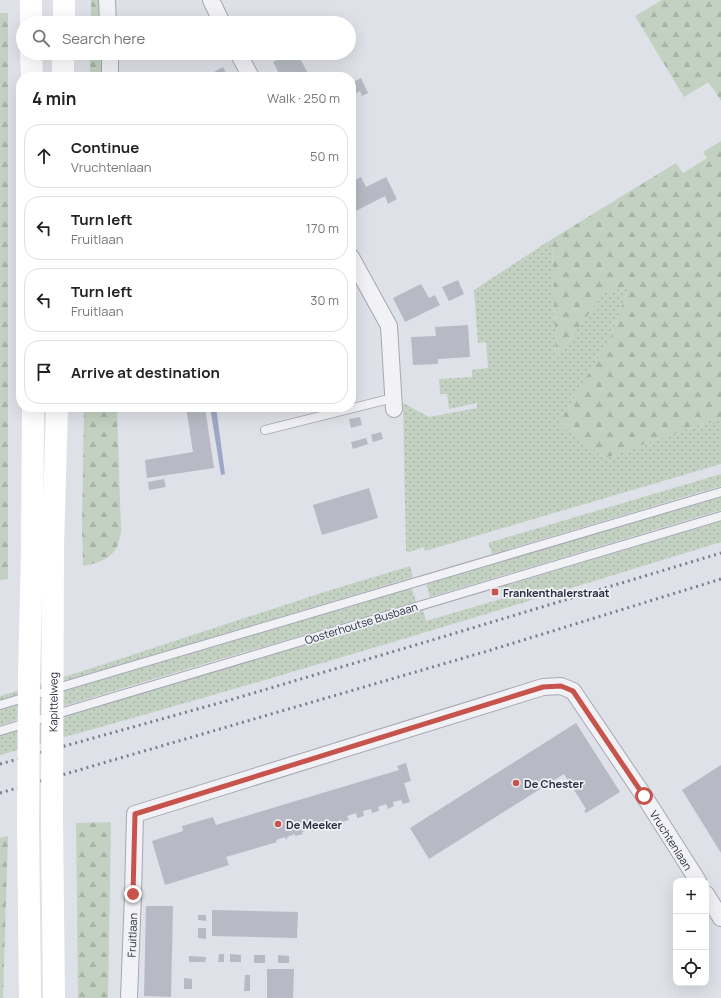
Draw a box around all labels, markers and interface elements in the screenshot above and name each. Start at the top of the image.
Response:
search box [16,16,356,60]
icon: search [30,27,52,49]
text: Search here [62,28,145,49]
text: 4 min [32,87,76,110]
text: Walk · 250 m [267,89,340,107]
text: Continue [71,137,139,158]
icon: ahead [33,145,55,167]
text: 50 m [310,147,339,165]
text: Vruchtenlaan [71,158,151,176]
text: Turn left [71,209,133,230]
icon: left [33,217,55,239]
text: 170 m [306,219,339,237]
text: Fruitlaan [71,230,123,248]
text: Turn left [71,281,133,302]
icon: left [33,289,55,311]
text: 30 m [310,291,339,309]
text: Fruitlaan [71,302,123,320]
icon: arrive [33,361,55,383]
text: Arrive at destination [71,362,220,383]
place label: Frankenthalerstraat [503,585,610,600]
marker: Frankenthalerstraat [490,587,500,597]
street label: Oosterhoutse Busbaan [303,599,419,647]
street label: Kapittelweg [45,672,60,732]
place label: De Chester [524,776,584,791]
marker: De Chester [511,778,521,788]
route start [635,787,653,805]
street label: Vruchtenlaan [647,807,696,873]
place label: De Meeker [286,817,343,832]
marker: De Meeker [273,819,283,829]
map controls [673,878,709,986]
button: + [673,878,709,914]
route end [124,885,142,903]
street label: Fruitlaan [123,913,140,958]
button: − [673,914,709,950]
button: locate [673,950,709,986]

